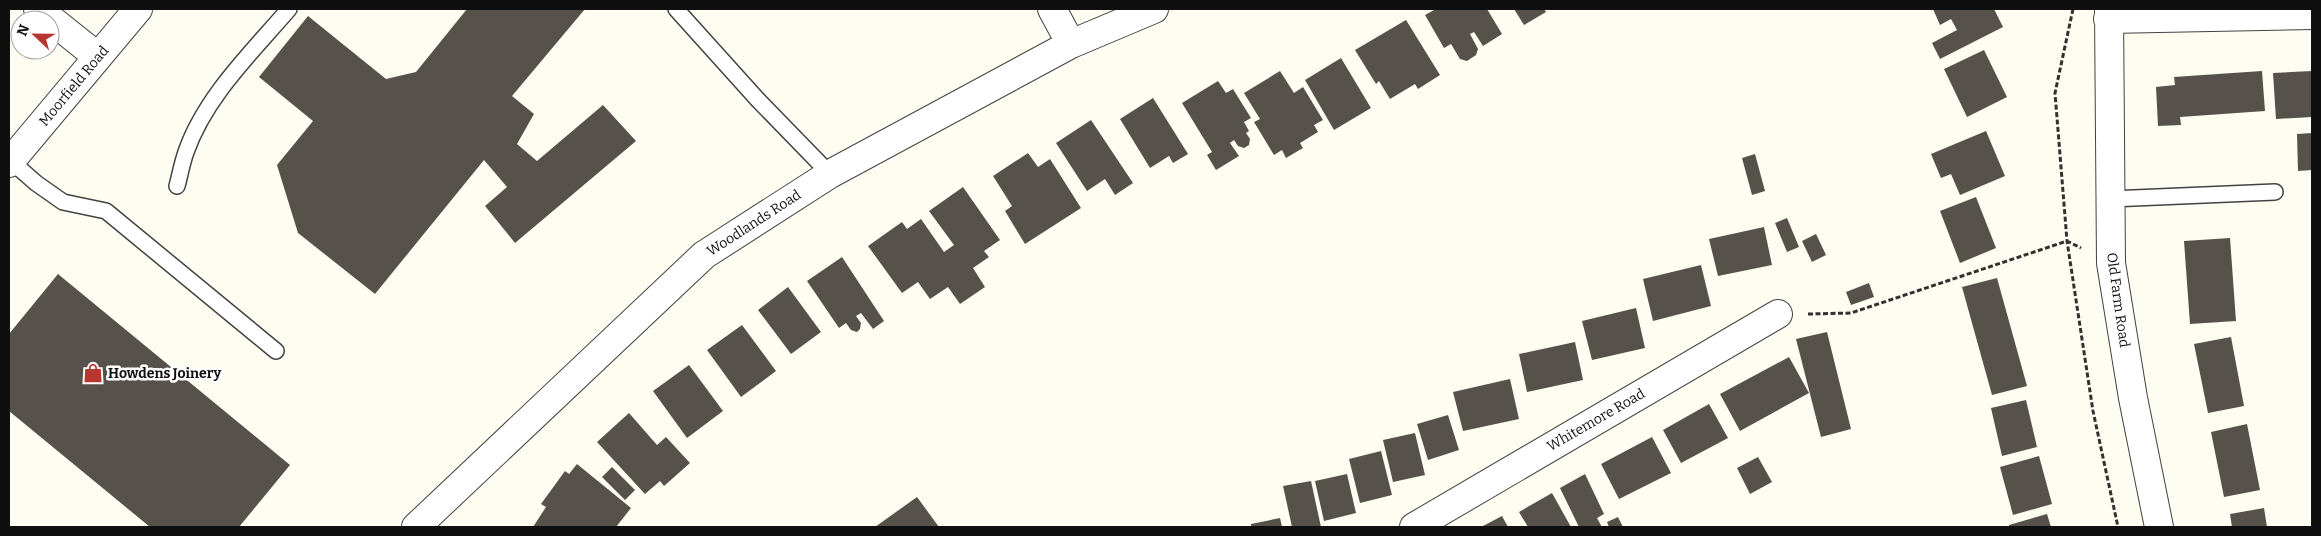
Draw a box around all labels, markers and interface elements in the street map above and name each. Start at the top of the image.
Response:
north arrow [10,10,60,60]
text: N [14,22,33,39]
street label: Moorfield Road [36,43,112,129]
street label: Woodlands Road [704,186,804,260]
street label: Old Farm Road [2103,251,2133,349]
shop icon: Howdens Joinery [82,362,104,384]
place label: Howdens Joinery [108,365,222,382]
street label: Whitemore Road [1544,385,1648,455]

